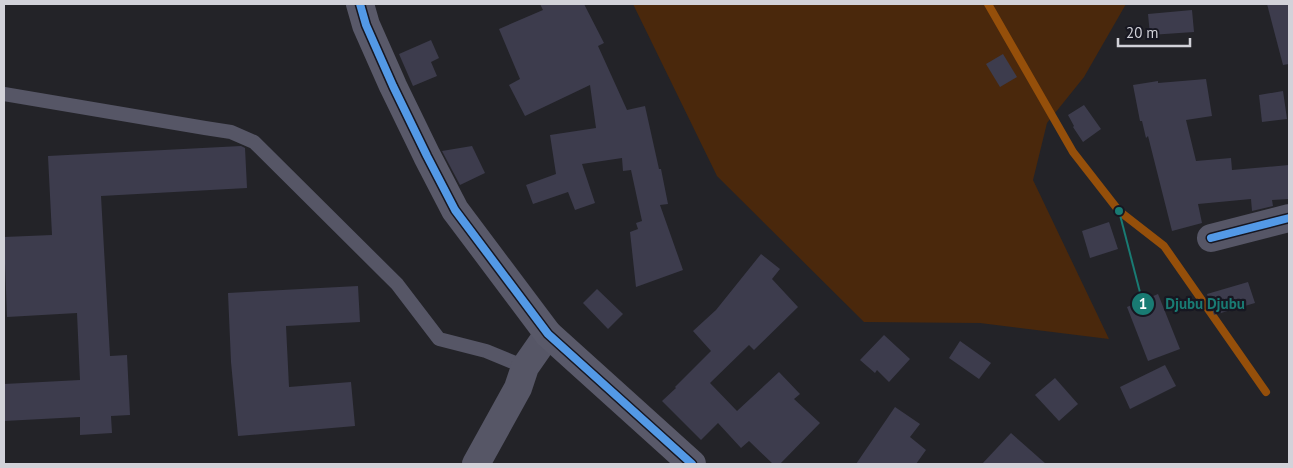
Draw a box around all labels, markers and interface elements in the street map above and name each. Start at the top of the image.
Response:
scale bar [1118,15,1190,47]
text: 20 m [1126,23,1159,42]
callout: Djubu Djubu [1130,289,1255,319]
text: 1 [1139,294,1147,313]
text: Djubu Djubu [1165,294,1245,313]

